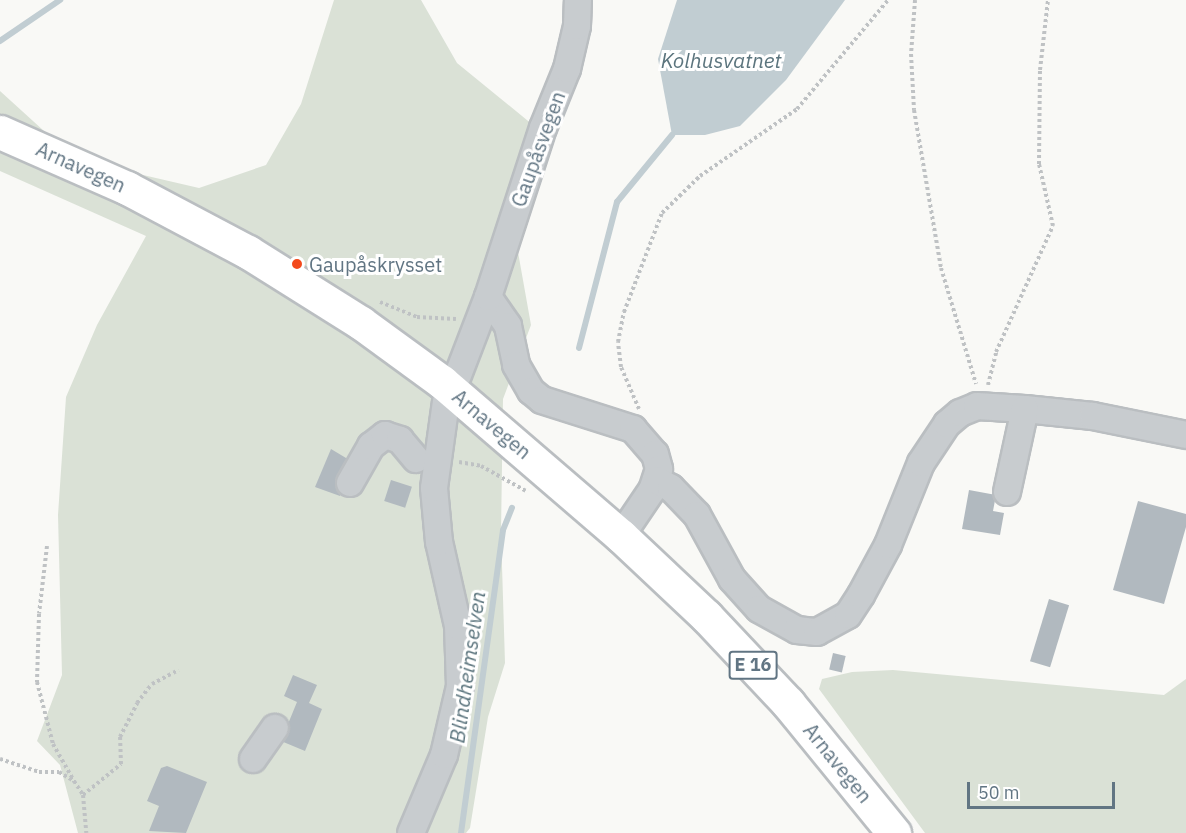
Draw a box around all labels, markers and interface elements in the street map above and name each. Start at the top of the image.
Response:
water label: Kolhusvatnet [661,47,781,73]
street label: Gaupåsvegen [506,88,570,210]
street label: Arnavegen [33,137,129,197]
place label: Gaupåskrysset [309,252,442,276]
marker: Gaupåskrysset [290,257,304,271]
street label: Arnavegen [448,384,536,464]
water label: Blindheimselven [444,589,490,745]
road number: E 16 [728,650,778,680]
street label: Arnavegen [799,718,877,808]
scale bar [970,770,1118,808]
text: 50 m [978,781,1020,804]

